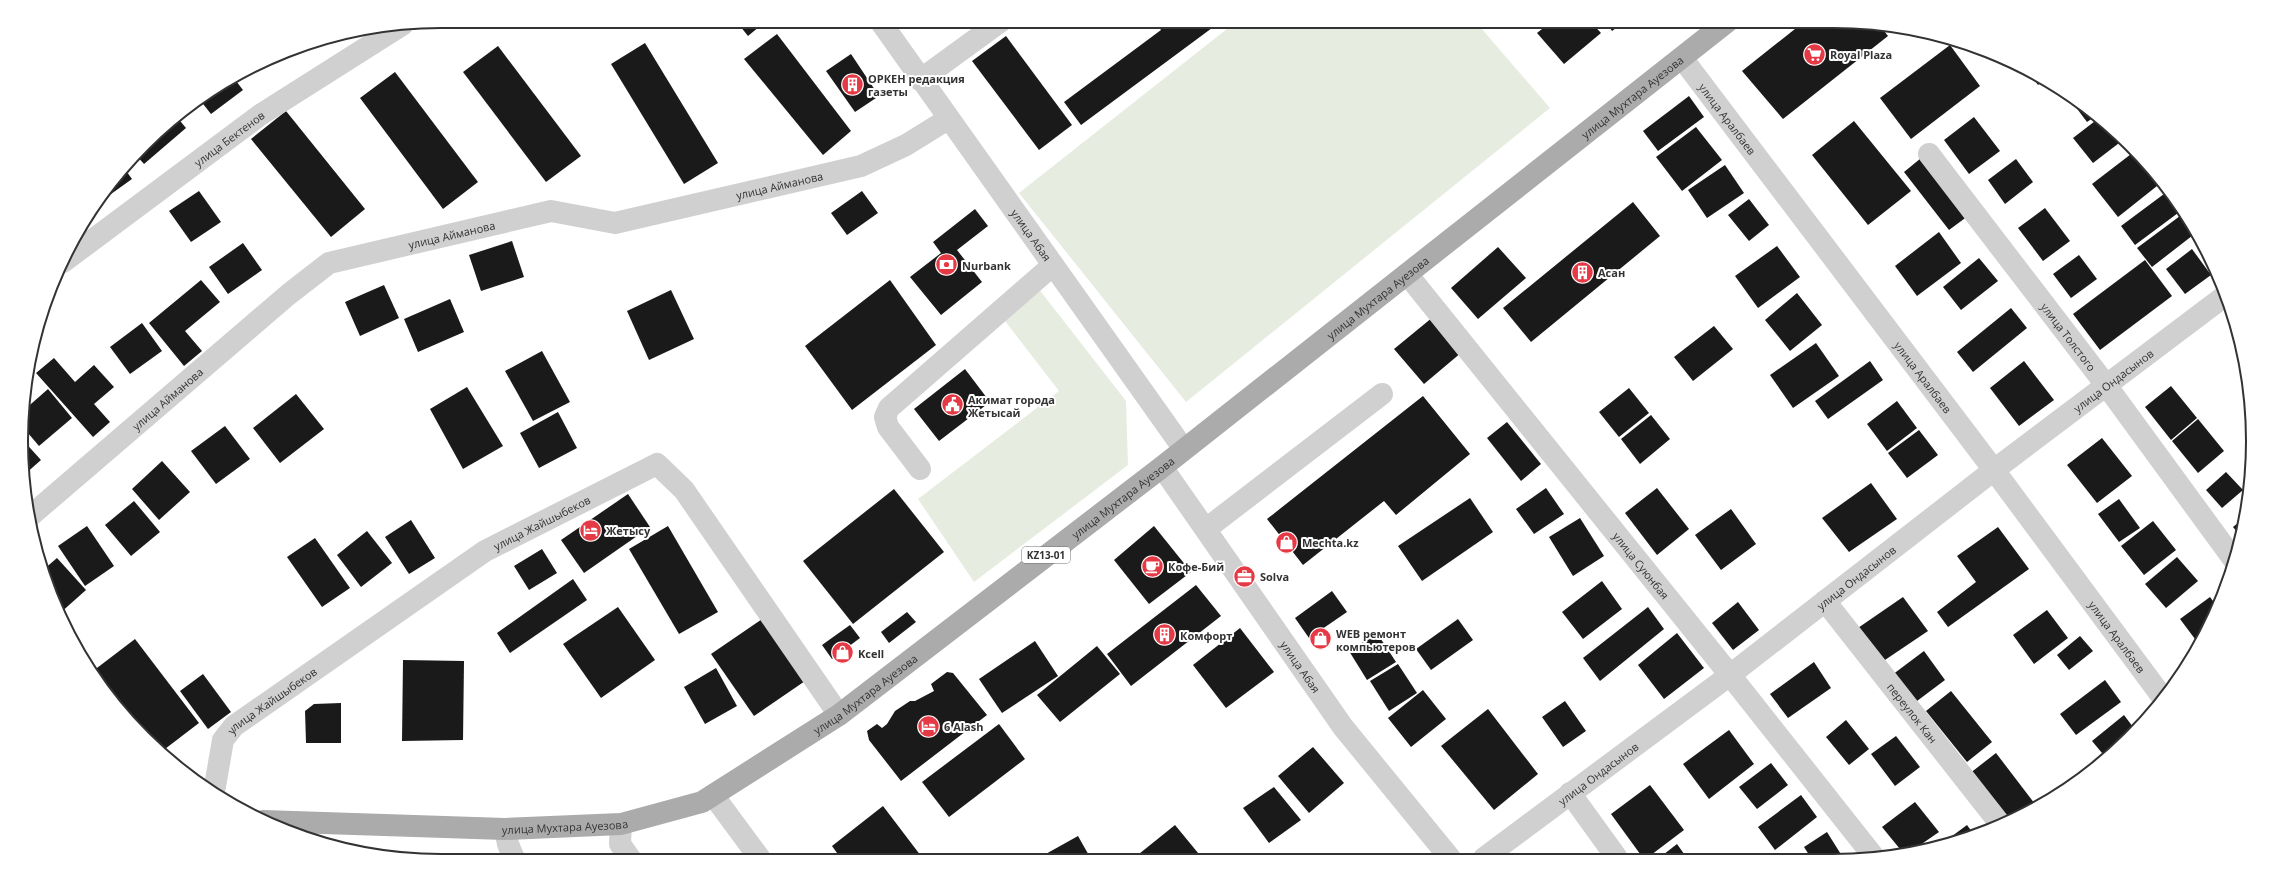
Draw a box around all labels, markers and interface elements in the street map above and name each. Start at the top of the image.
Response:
supermarket icon: Royal Plaza [1802,41,1828,67]
place label: Royal Plaza [1830,47,1892,62]
street label: улица Мухтара Ауезова [1578,52,1686,142]
building icon: ОРКЕН редакция газеты [840,71,866,97]
place label: ОРКЕН редакция газеты [868,71,965,99]
street label: улица Аралбаев [1696,80,1760,157]
street label: улица Бектенов [191,107,267,170]
street label: улица Айманова [734,168,824,202]
street label: улица Абая [1008,206,1055,264]
street label: улица Айманова [407,217,497,252]
bank icon: Nurbank [934,252,960,278]
street label: улица Мухтара Ауезова [1323,252,1432,342]
place label: Nurbank [962,258,1011,273]
building icon: Асан [1569,259,1595,285]
place label: Асан [1598,265,1625,280]
street label: улица Толстого [2038,299,2100,374]
street label: улица Аралбаев [1892,338,1955,416]
street label: улица Ондасынов [2070,345,2156,415]
street label: улица Айманова [129,364,206,433]
public building icon: Акимат города Жетысай [939,392,965,418]
place label: Акимат города Жетысай [968,392,1055,420]
street label: улица Мухтара Ауезова [1068,453,1177,542]
street label: улица Жайшыбеков [491,492,593,553]
hotel icon: Жетысу [578,517,604,543]
place label: Жетысу [606,523,651,538]
shop icon: Mechta.kz [1274,529,1300,555]
street label: улица Суюнбая [1610,529,1673,602]
place label: Mechta.kz [1302,535,1359,550]
street label: улица Ондасынов [1813,542,1899,613]
road number: KZ13-01 [1022,547,1070,563]
cafe icon: Кофе-Бий [1140,553,1166,579]
place label: Кофе-Бий [1168,559,1224,574]
office icon: Solva [1232,563,1258,589]
place label: Solva [1260,569,1289,584]
street label: улица Аралбаев [2086,597,2149,675]
building icon: Комфорт [1151,622,1177,648]
shop icon: WEB ремонт компьютеров [1308,626,1334,652]
place label: WEB ремонт компьютеров [1336,626,1416,654]
place label: Комфорт [1180,628,1232,643]
street label: улица Абая [1277,637,1324,696]
shop icon: Kcell [829,640,855,666]
place label: Kcell [858,646,884,661]
street label: улица Мухтара Ауезова [810,650,920,737]
street label: улица Жайшыбеков [223,663,319,737]
street label: переулок Кан [1884,679,1941,746]
hotel icon: 6 Alash [915,713,941,739]
place label: 6 Alash [944,719,983,734]
street label: улица Ондасынов [1555,738,1641,808]
street label: улица Мухтара Ауезова [502,815,629,837]

